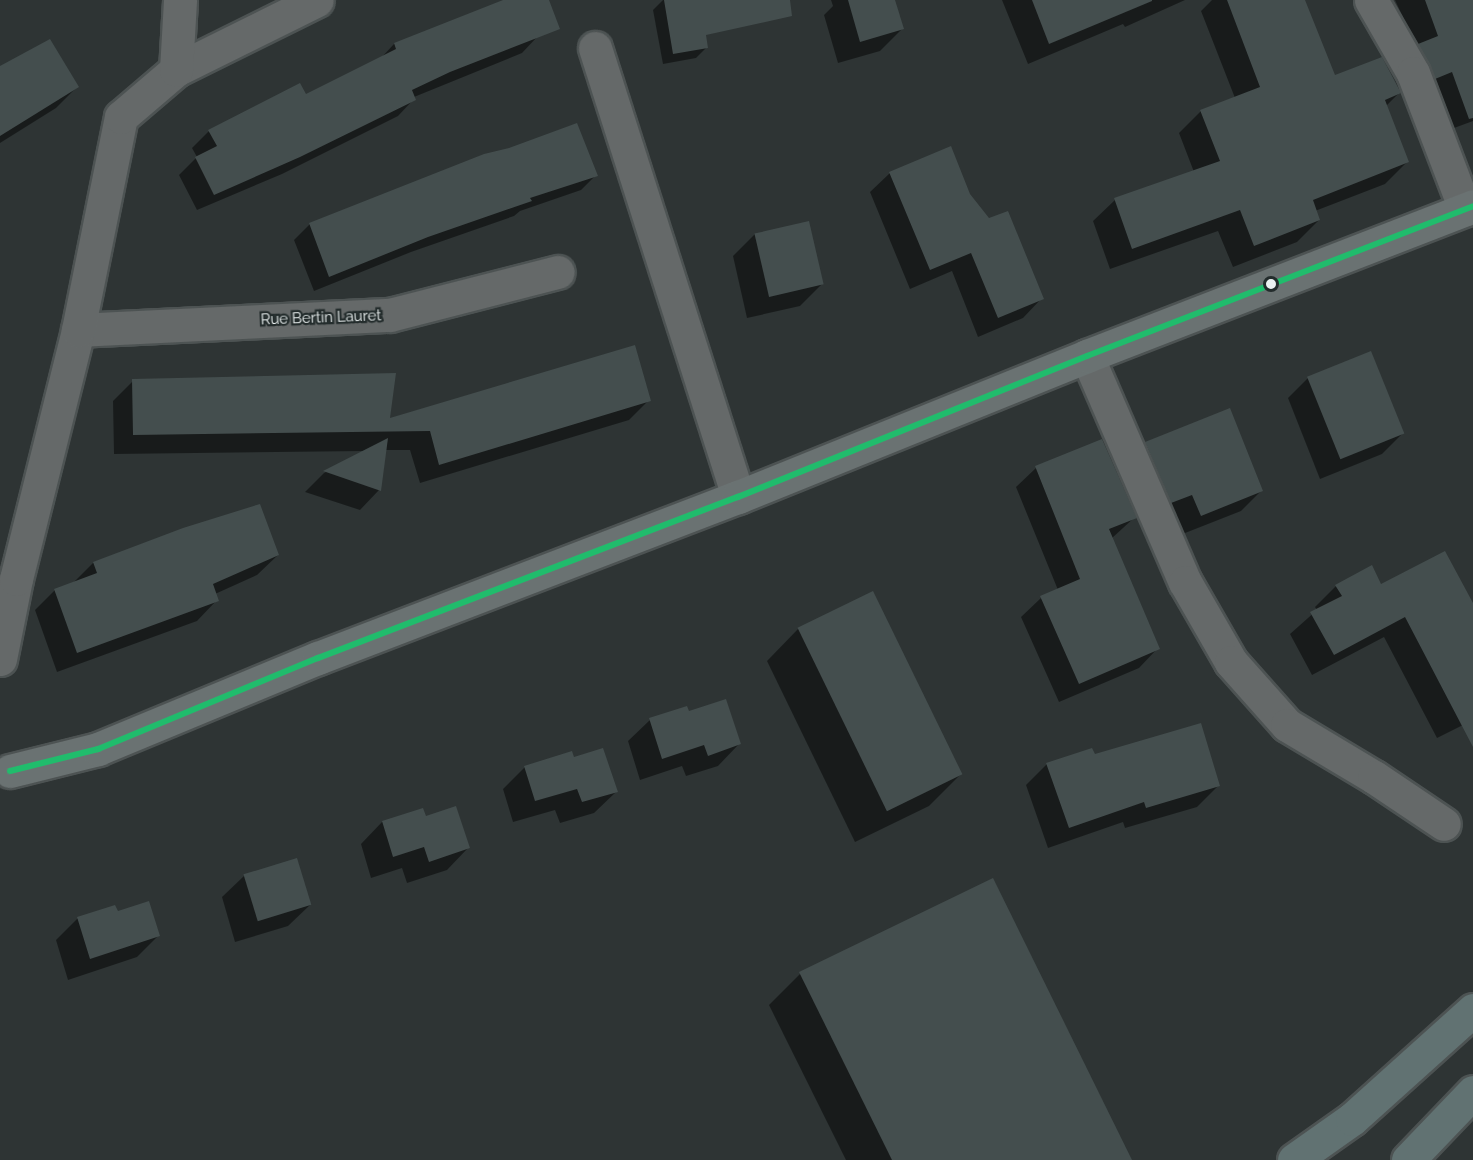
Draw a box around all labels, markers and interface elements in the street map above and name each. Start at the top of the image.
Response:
unlabelled marker [1265,278,1277,290]
street label: Rue Bertin Lauret [260,307,382,329]

